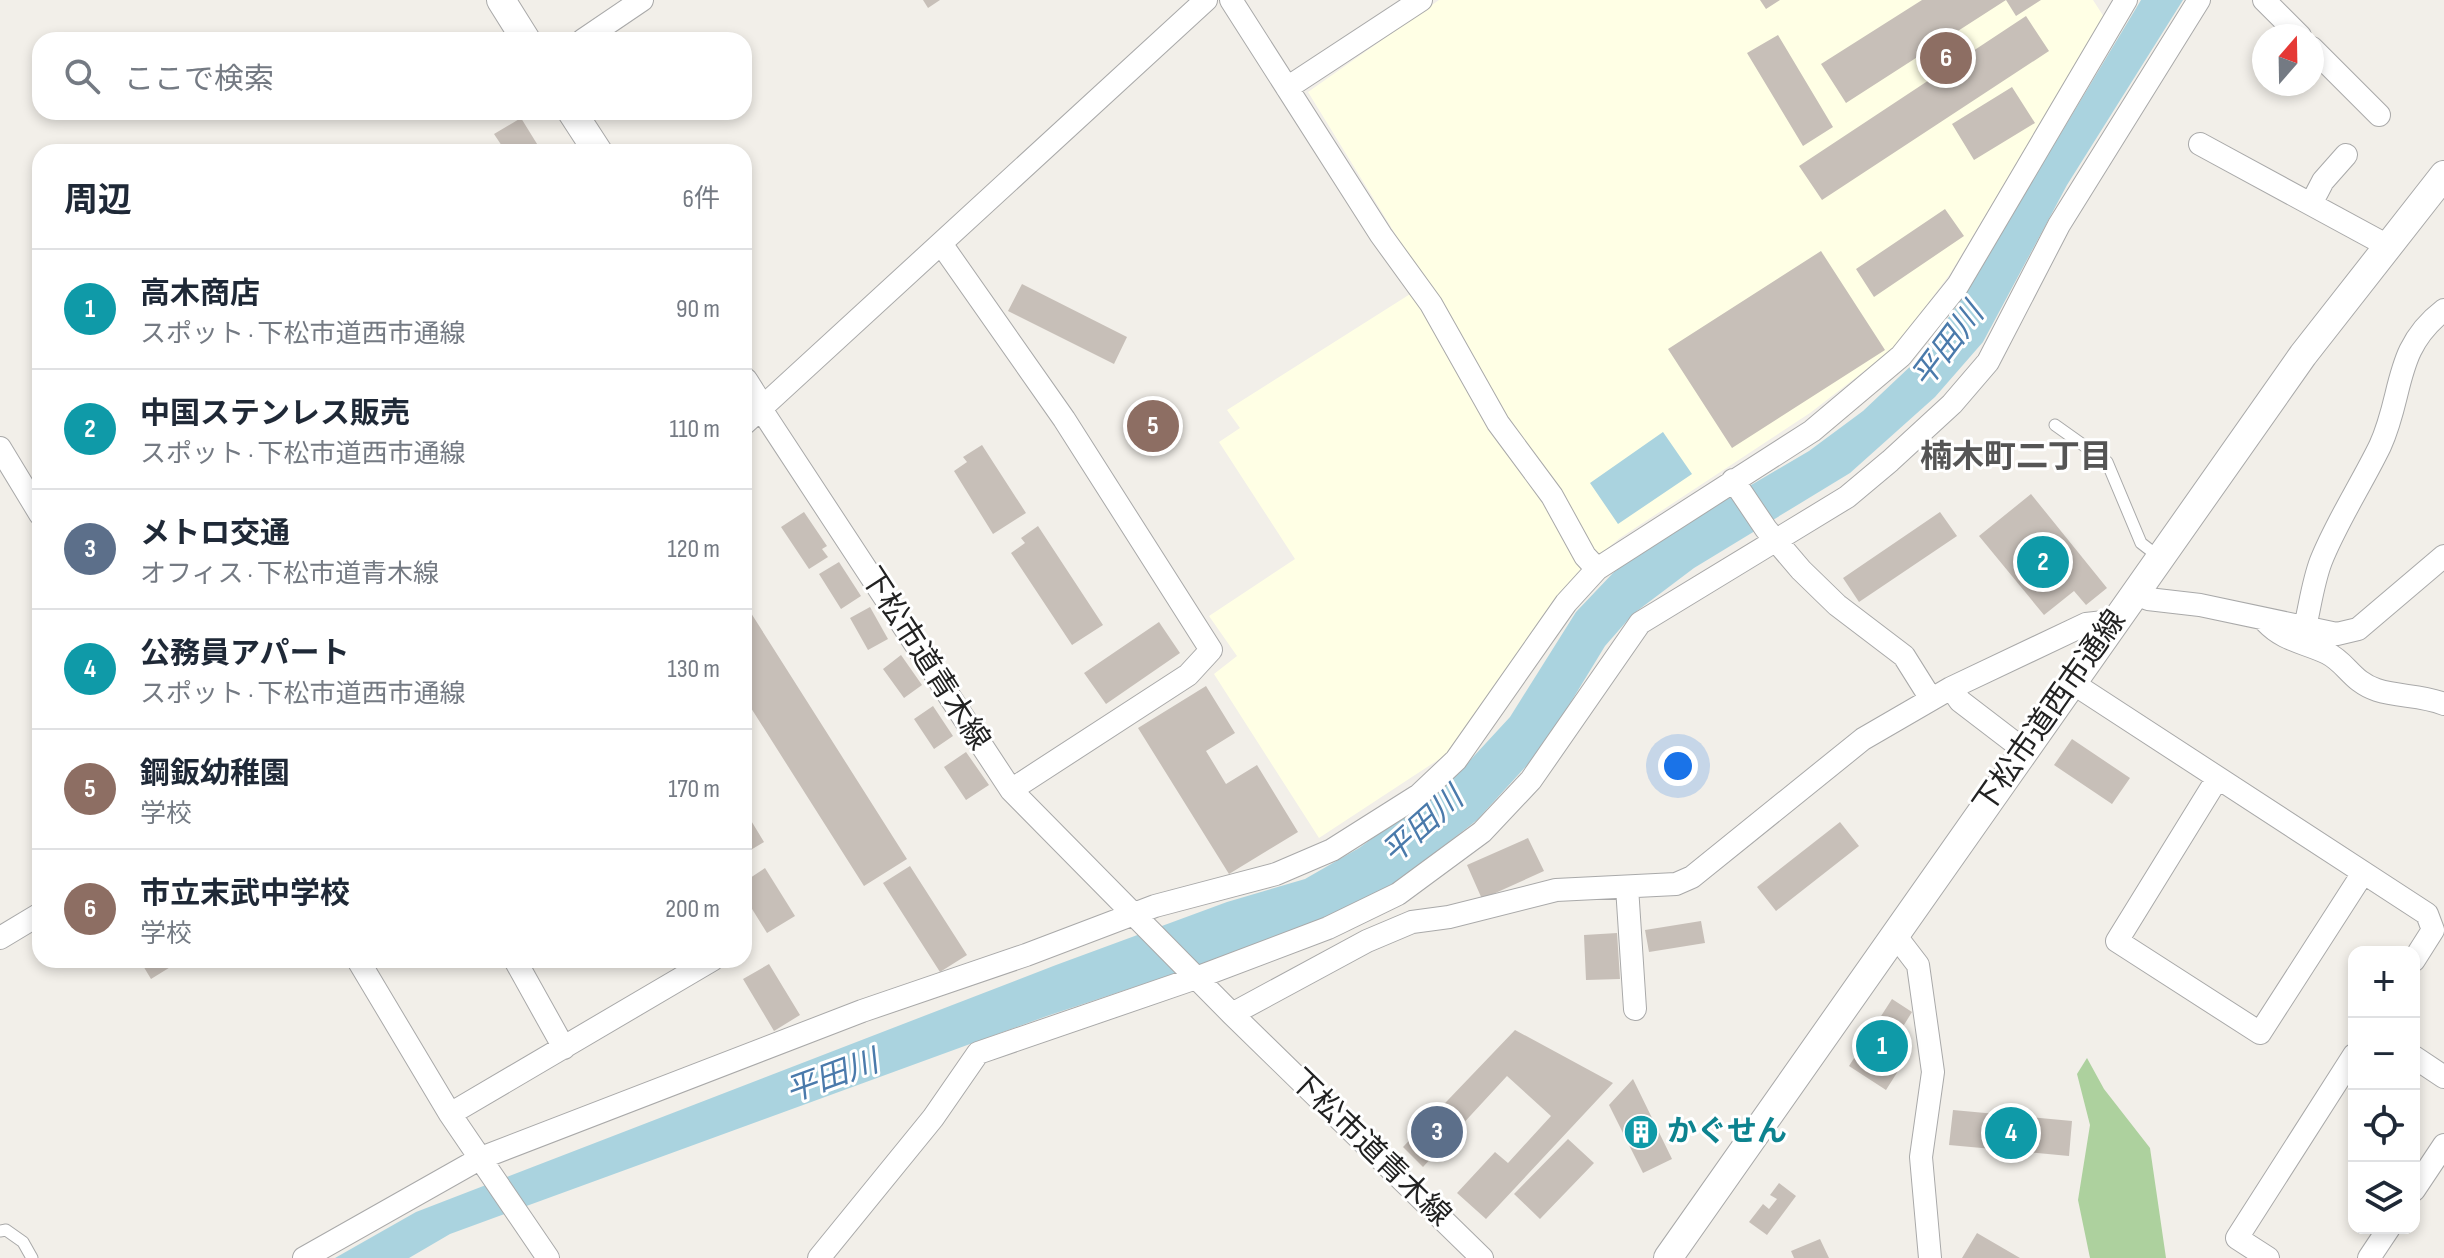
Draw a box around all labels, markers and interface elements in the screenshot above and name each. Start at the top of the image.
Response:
north arrow [2252,24,2324,96]
pin: 6 [1920,28,1972,88]
search box [32,32,752,120]
icon: search [60,54,104,98]
text: ここで検索 [124,62,274,98]
text: 周辺 [64,180,132,221]
text: 6件 [683,184,720,215]
text: 高木商店 [140,276,260,312]
text: 1 [85,294,95,325]
text: 90 m [676,294,720,325]
water label: 平田川 [1904,294,1994,396]
text: スポット · 下松市道西市通線 [140,319,465,350]
text: 中国ステンレス販売 [140,396,410,432]
pin: 5 [1127,396,1179,456]
text: 2 [84,414,96,445]
text: 110 m [669,414,720,445]
district label: 楠木町二丁目 [1920,438,2112,477]
text: スポット · 下松市道西市通線 [140,439,465,470]
text: メトロ交通 [140,516,290,552]
pin: 2 [2017,532,2069,592]
text: 3 [84,534,96,565]
text: 120 m [667,534,720,565]
text: オフィス · 下松市道青木線 [140,559,439,590]
street label: 下松市道青木線 [853,561,997,757]
street label: 下松市道西市通線 [1966,603,2134,821]
text: 公務員アパート [140,636,349,672]
text: 4 [84,654,96,685]
text: 130 m [668,654,720,685]
text: スポット · 下松市道西市通線 [140,679,465,710]
your location [1658,746,1698,786]
text: 鋼鈑幼稚園 [140,756,290,792]
text: 5 [84,774,96,805]
text: 170 m [668,774,720,805]
water label: 平田川 [1374,777,1474,873]
text: 学校 [140,799,192,830]
text: 市立末武中学校 [140,876,350,912]
text: 6 [84,894,96,925]
text: 200 m [665,894,720,925]
text: 学校 [140,919,192,950]
map controls [2348,946,2420,1234]
button: + [2348,946,2420,1018]
pin: 1 [1856,1016,1908,1076]
button: − [2348,1018,2420,1090]
water label: 平田川 [780,1041,887,1112]
street label: 下松市道青木線 [1282,1062,1458,1234]
button: locate [2348,1090,2420,1162]
pin: 3 [1411,1102,1463,1162]
pin: 4 [1985,1103,2037,1163]
building icon: かぐせん [1622,1113,1660,1151]
place label: かぐせん [1667,1114,1787,1150]
button: layers [2348,1162,2420,1234]

